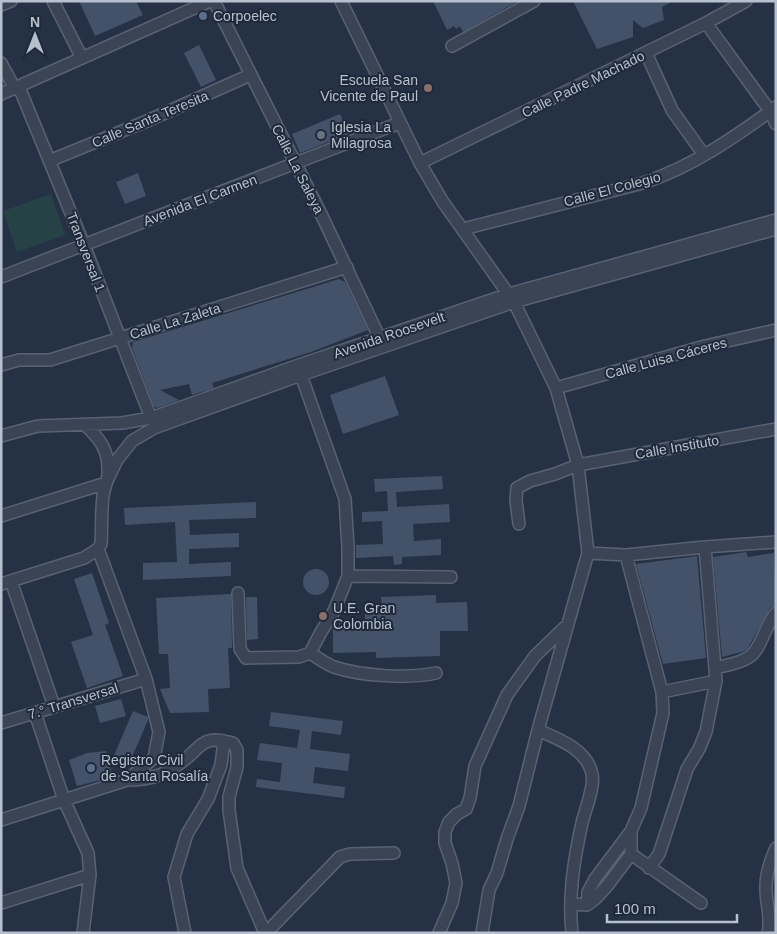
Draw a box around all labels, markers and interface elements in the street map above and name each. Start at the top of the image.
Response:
place label: Corpoelec [213,8,277,24]
north arrow [10,10,60,60]
marker: Corpoelec [197,10,209,22]
text: N [30,14,40,30]
street label: Calle Padre Machado [519,47,647,121]
place label: Escuela San Vicente de Paul [320,72,418,104]
marker: Escuela San Vicente de Paul [422,82,434,94]
street label: Calle Santa Teresita [89,87,211,151]
place label: Iglesia La Milagrosa [331,119,392,151]
street label: Calle La Saleya [269,122,327,217]
marker: Iglesia La Milagrosa [315,129,327,141]
street label: Calle El Colegio [562,168,662,210]
street label: Avenida El Carmen [141,171,259,229]
street label: Transversal 1 [63,210,109,294]
street label: Calle La Zaleta [128,300,223,342]
street label: Avenida Roosevelt [331,308,447,362]
street label: Calle Luisa Cáceres [603,334,729,382]
street label: Calle Instituto [634,432,720,462]
place label: U.E. Gran Colombia [333,600,395,632]
marker: U.E. Gran Colombia [317,610,329,622]
street label: 7.° Transversal [26,680,120,722]
place label: Registro Civil de Santa Rosalía [101,752,209,784]
marker: Registro Civil de Santa Rosalía [85,762,97,774]
scale bar [607,892,737,924]
text: 100 m [614,900,656,917]

